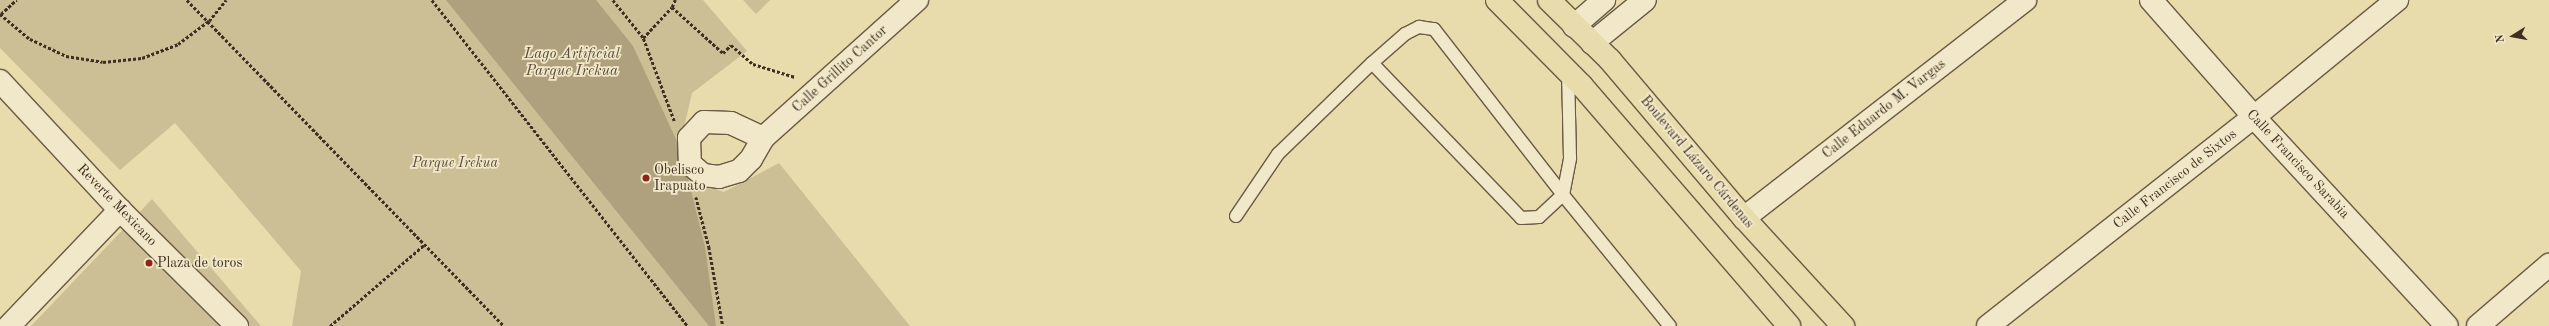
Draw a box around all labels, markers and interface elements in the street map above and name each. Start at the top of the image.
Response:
north arrow [2493,16,2533,56]
street label: Calle Grillito Cantor [789,22,891,116]
text: N [2495,33,2507,44]
water label: Lago Artificial Parque Irekua [524,45,620,80]
street label: Calle Eduardo M. Vargas [1819,56,1949,162]
street label: Boulevard Lázaro Cárdenas [1637,92,1757,232]
street label: Calle Francisco Sarabia [2243,106,2353,222]
street label: Calle Francisco de Sixtos [2110,126,2240,232]
park label: Parque Irekua [412,155,498,171]
street label: Reverte Mexicano [74,161,160,249]
place label: Obelisco Irapuato [654,162,706,194]
marker: Obelisco Irapuato [641,173,651,183]
place label: Plaza de toros [157,255,242,271]
marker: Plaza de toros [144,258,154,268]

